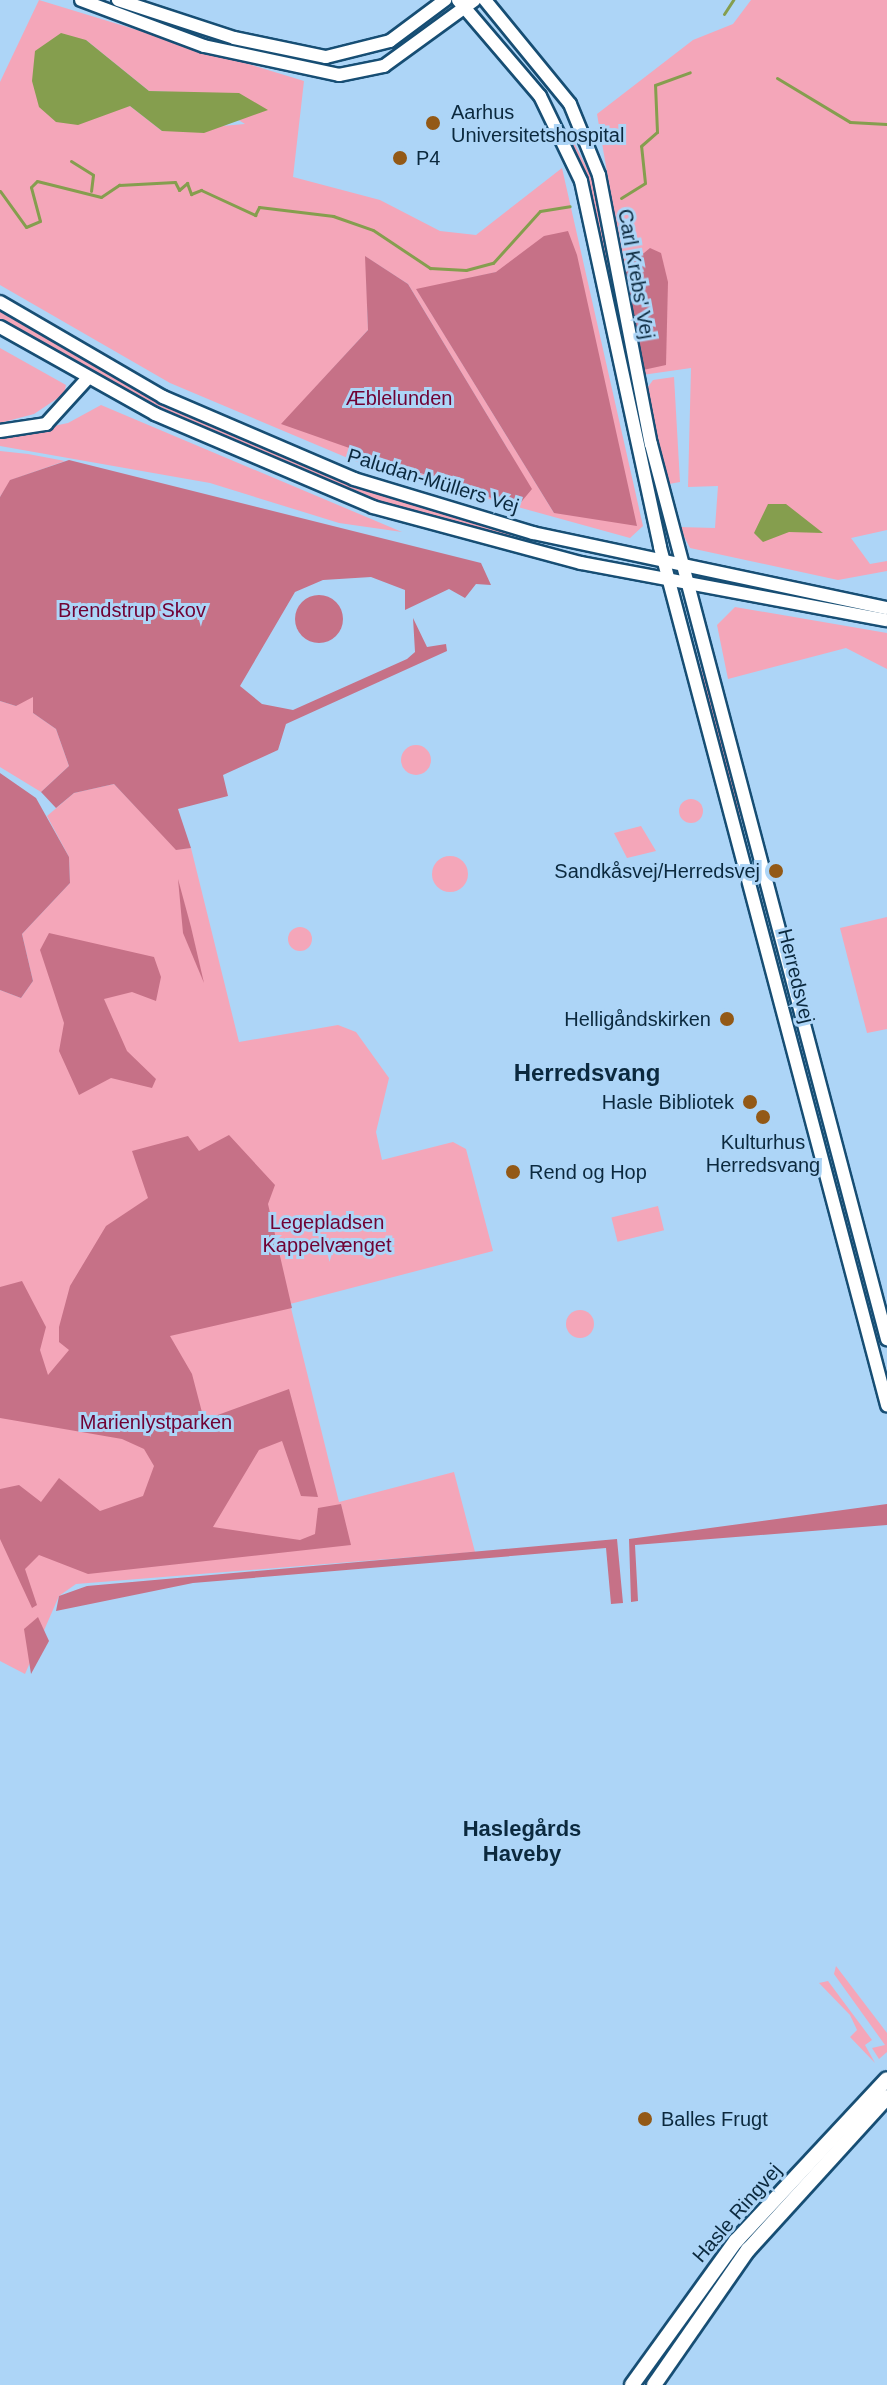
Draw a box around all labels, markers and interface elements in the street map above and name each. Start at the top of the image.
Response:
place label: Aarhus Universitetshospital [451,100,624,147]
marker: Aarhus Universitetshospital [422,112,444,134]
place label: P4 [416,146,440,170]
marker: P4 [391,149,409,167]
street label: Carl Krebs' Vej [613,207,659,341]
park label: Æblelunden [346,386,452,410]
street label: Paludan-Müllers Vej [344,444,522,518]
park label: Brendstrup Skov [58,598,206,622]
place label: Sandkåsvej/Herredsvej [554,859,760,883]
marker: Sandkåsvej/Herredsvej [767,862,785,880]
street label: Herredsvej [773,926,819,1026]
place label: Helligåndskirken [564,1007,711,1031]
marker: Helligåndskirken [718,1010,736,1028]
district label: Herredsvang [514,1059,660,1087]
place label: Hasle Bibliotek [602,1090,734,1114]
marker: Hasle Bibliotek [741,1093,759,1111]
marker: Kulturhus Herredsvang [754,1108,772,1126]
place label: Kulturhus Herredsvang [706,1130,820,1177]
place label: Rend og Hop [529,1160,647,1184]
marker: Rend og Hop [504,1163,522,1181]
park label: Legepladsen Kappelvænget [263,1210,391,1257]
park label: Marienlystparken [80,1410,232,1434]
district label: Haslegårds Haveby [463,1815,581,1866]
place label: Balles Frugt [661,2107,768,2131]
marker: Balles Frugt [636,2110,654,2128]
street label: Hasle Ringvej [687,2159,787,2267]

